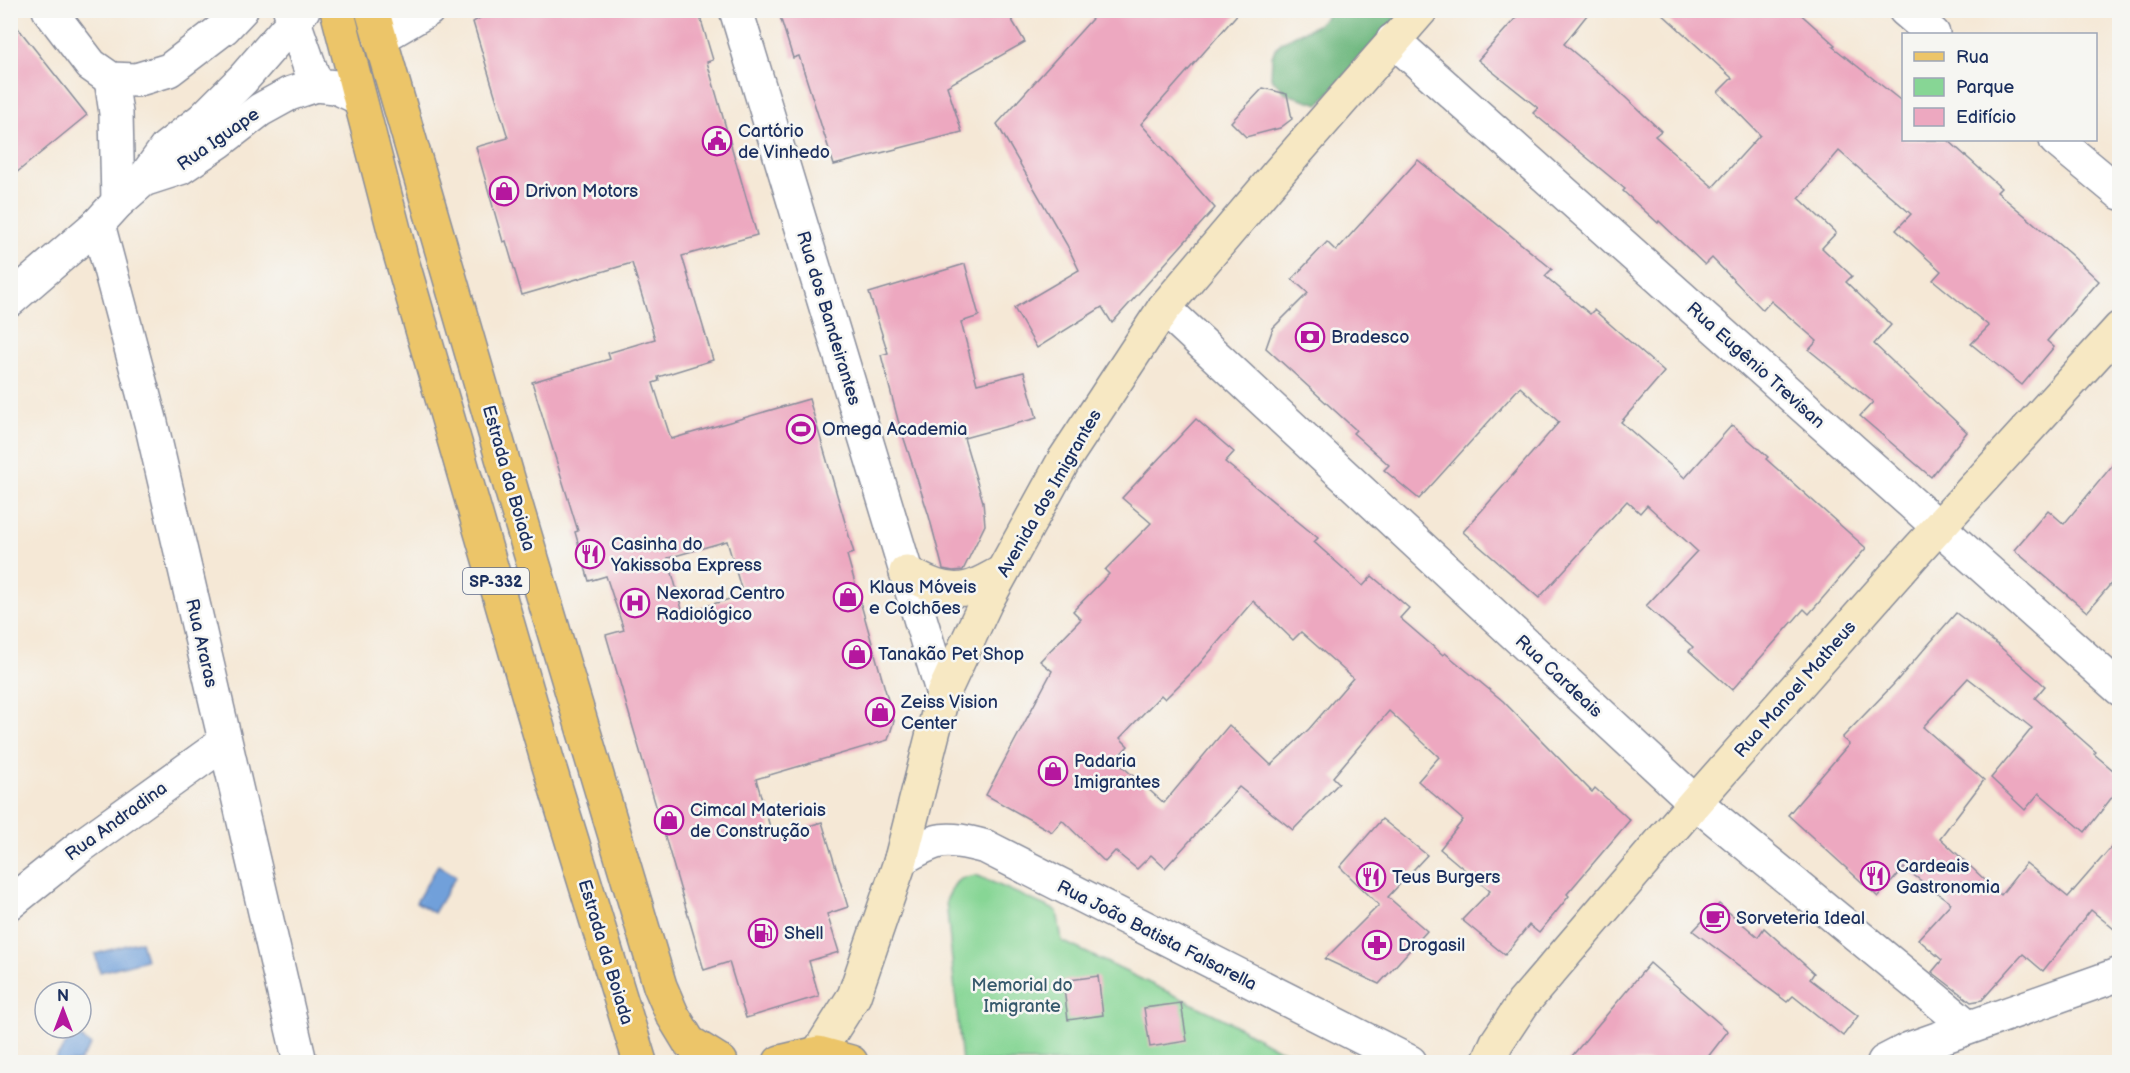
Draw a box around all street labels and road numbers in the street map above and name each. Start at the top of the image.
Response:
street label: Rua Iguape [173,103,264,175]
street label: Rua dos Bandeirantes [792,228,865,408]
street label: Rua Eugênio Trevisan [1682,298,1829,433]
street label: Estrada da Boiada [478,403,539,554]
street label: Avenida dos Imigrantes [993,406,1106,581]
road number: SP-332 [463,568,529,594]
street label: Rua Araras [181,597,222,690]
street label: Rua Manoel Matheus [1730,617,1861,762]
street label: Rua Cardeais [1511,631,1607,722]
street label: Rua Andradina [61,777,171,865]
street label: Rua João Batista Falsarella [1053,876,1260,995]
street label: Estrada da Boiada [573,877,638,1027]

